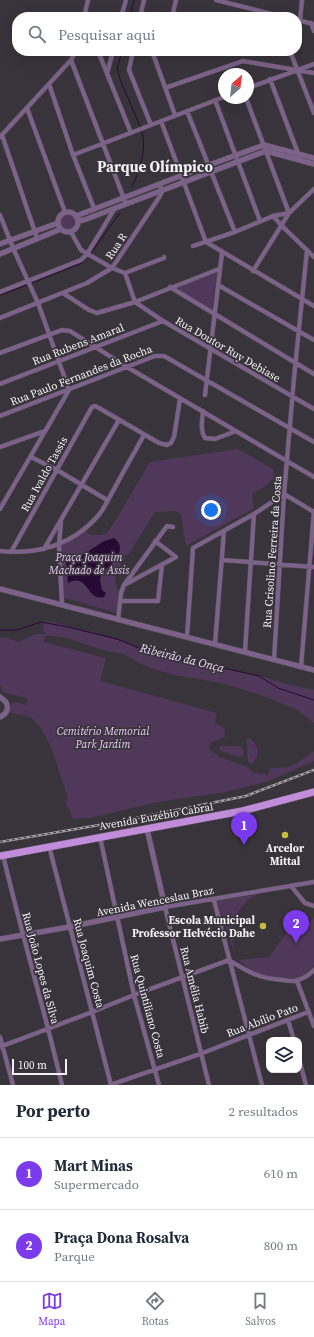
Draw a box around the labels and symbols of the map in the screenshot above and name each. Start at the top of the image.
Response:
north arrow [218,68,254,104]
district label: Parque Olímpico [97,156,213,177]
street label: Rua R [102,230,131,262]
street label: Rua Doutor Ruy Debiase [172,313,283,386]
street label: Rua Rubens Amaral [30,320,126,369]
street label: Rua Paulo Fernandes da Rocha [8,341,155,410]
street label: Rua Ivaldo Tassis [18,434,71,514]
street label: Rua Crisolino Ferreira da Costa [260,475,285,629]
your location [201,500,221,520]
park label: Praça Joaquim Machado de Assis [48,550,129,578]
water label: Ribeirão da Onça [137,640,226,676]
park label: Cemitério Memorial Park Jardim [57,724,150,752]
street label: Avenida Euzébio Cabral [98,799,214,834]
pin: 1 [231,812,257,845]
marker: Arcelor Mittal [280,830,290,840]
place label: Arcelor Mittal [266,841,305,869]
street label: Avenida Wenceslau Braz [95,883,215,920]
pin: 2 [283,910,309,943]
street label: Rua João Lopes da Silva [18,911,63,1026]
place label: Escola Municipal Professor Helvécio Dahe [132,913,255,941]
street label: Rua Joaquim Costa [69,917,108,1010]
marker: Escola Municipal Professor Helvécio Dahe [258,921,268,931]
street label: Rua Amélia Habib [176,945,213,1035]
street label: Rua Quintiliano Costa [126,953,169,1060]
street label: Rua Abílio Pato [224,1000,300,1041]
scale bar [12,1057,67,1076]

